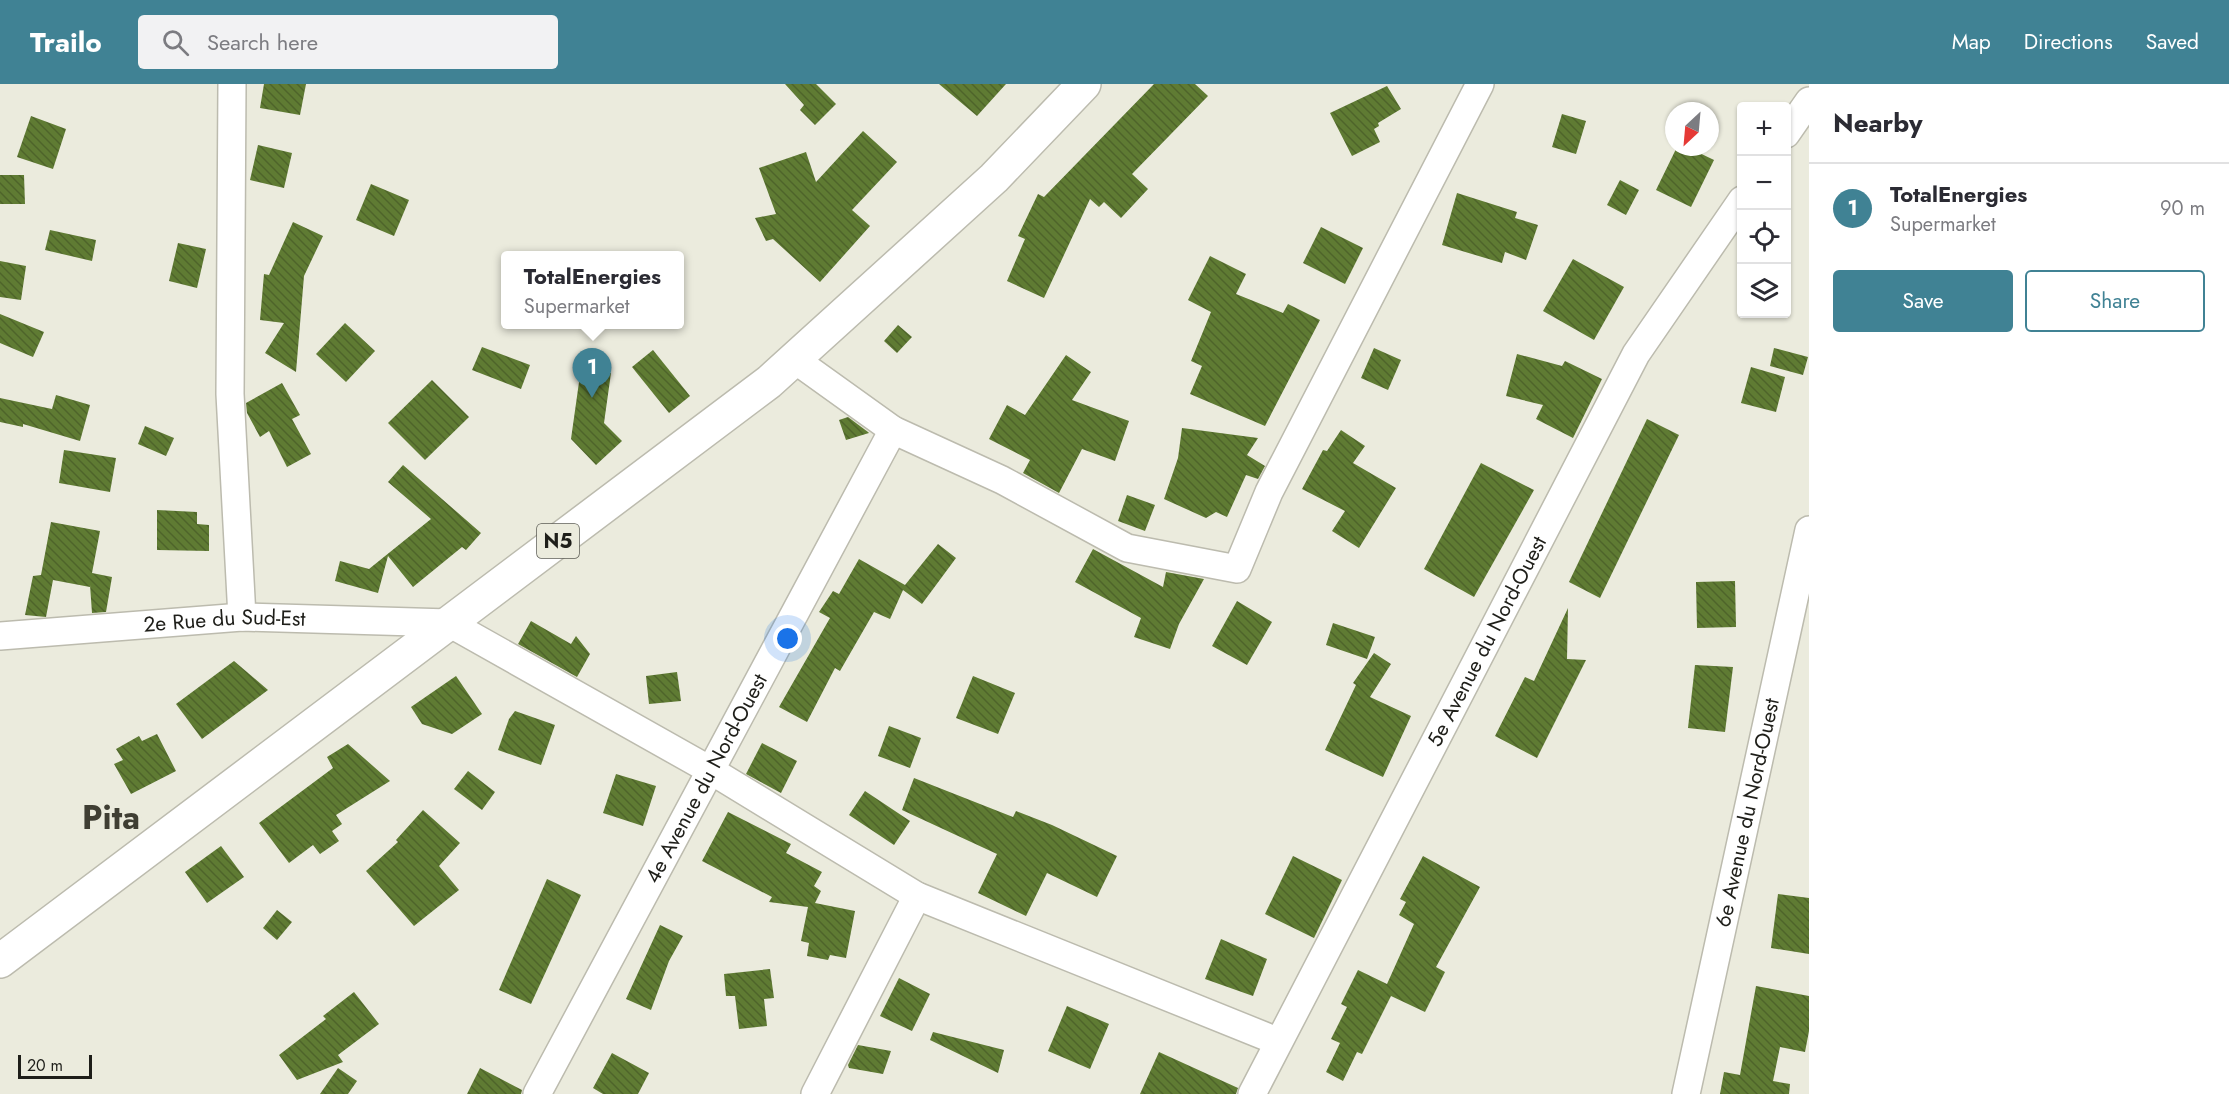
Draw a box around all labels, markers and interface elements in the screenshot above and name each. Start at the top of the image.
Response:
search box [138,15,558,69]
text: Trailo [30,22,102,63]
icon: search [159,26,192,59]
text: Search here [207,26,318,58]
text: Map [1952,27,1991,57]
text: Directions [2024,27,2113,57]
text: Saved [2146,27,2199,57]
north arrow [1665,102,1719,156]
map controls [1737,102,1791,318]
button: + [1737,102,1791,156]
text: Nearby [1833,104,1922,142]
button: − [1737,156,1791,210]
text: TotalEnergies [1890,178,2027,210]
text: 1 [1847,194,1858,223]
text: 90 m [2160,194,2205,223]
button: locate [1737,210,1791,264]
text: Supermarket [1890,210,1996,239]
popup [501,251,684,329]
text: TotalEnergies [524,260,661,292]
button: layers [1737,264,1791,318]
button: Save [1833,270,2013,332]
button: Share [2025,270,2205,332]
text: Supermarket [524,292,630,321]
pin: 1 [572,348,612,398]
road number: N5 [537,524,579,558]
street label: 5e Avenue du Nord-Ouest [1420,531,1554,752]
street label: 2e Rue du Sud-Est [142,602,306,640]
your location [773,624,802,653]
street label: 4e Avenue du Nord-Ouest [638,668,775,889]
street label: 6e Avenue du Nord-Ouest [1708,695,1787,930]
district label: Pita [82,794,140,841]
scale bar [18,1052,92,1080]
text: 20 m [27,1054,63,1077]

